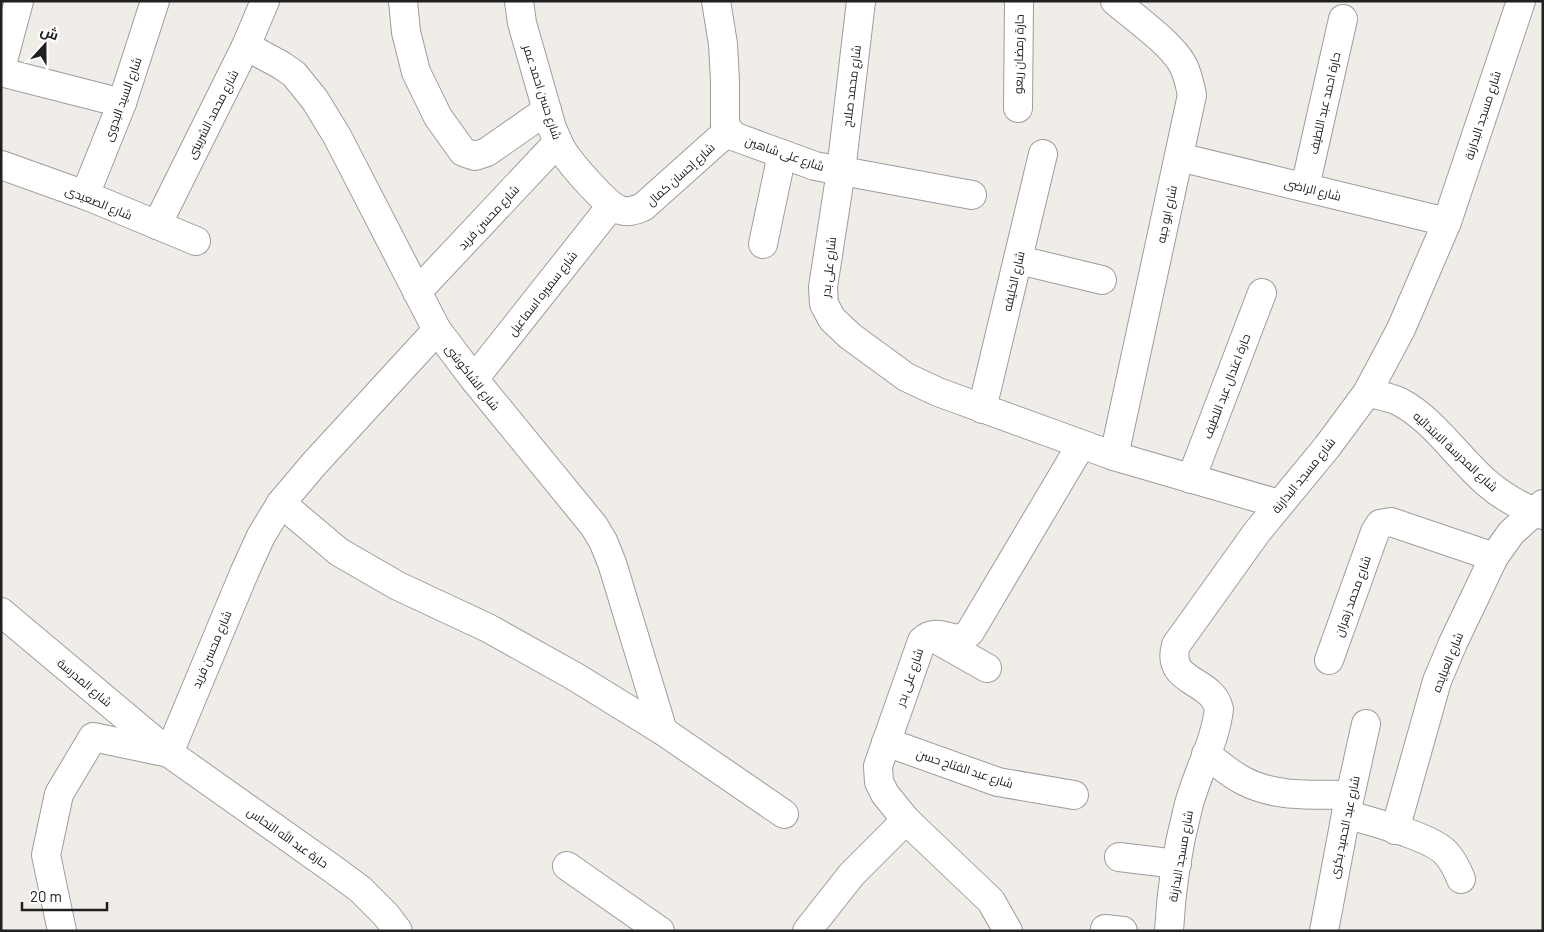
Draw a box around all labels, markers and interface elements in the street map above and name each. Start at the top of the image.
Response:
street label: حارة رمضان ريعو [1010,14,1027,94]
north arrow [20,20,70,70]
text: ش [38,21,61,44]
street label: شارع حسن احمد عمر [519,42,565,142]
street label: شارع محمد صلاح [839,44,865,128]
street label: حارة احمد عبد اللطيف [1305,51,1344,156]
street label: شارع السيد البدوى [100,55,146,144]
street label: شارع محمد الشربينى [184,67,242,162]
street label: شارع مسجد البدارنة [1461,69,1505,162]
street label: شارع على شاهين [743,133,826,175]
street label: شارع إحسان كمال [643,140,718,210]
street label: شارع الراضى [1283,175,1343,205]
street label: شارع الصعيدى [63,182,134,224]
street label: شارع محسن فريد [455,182,523,253]
street label: شارع ابو جبه [1153,184,1181,245]
street label: شارع على بدر [818,236,840,299]
street label: شارع سميره اسماعيل [504,248,581,340]
street label: شارع الخليفه [999,250,1029,313]
street label: حارة اعتدال عبد اللطيف [1199,331,1253,441]
street label: شارع الشاكوشى [441,341,503,414]
street label: شارع المدرسة الابتدائيه [1410,408,1501,495]
street label: شارع مسجد البدارنة [1268,435,1339,517]
street label: شارع محمد زهران [1331,554,1375,639]
street label: شارع محسن فريد [188,608,236,691]
street label: شارع العبايده [1429,630,1467,695]
street label: شارع على بدر [892,646,927,710]
street label: شارع المدرسة [54,655,115,710]
street label: شارع عبد الفتاح حسن [914,746,1015,792]
street label: شارع عبد الحميد بكرى [1326,774,1364,880]
street label: حارة عبد الله النحاس [244,804,331,871]
street label: شارع مسجد البدارنة [1165,809,1197,903]
scale bar [22,880,108,912]
text: 20 m [30,887,62,905]

